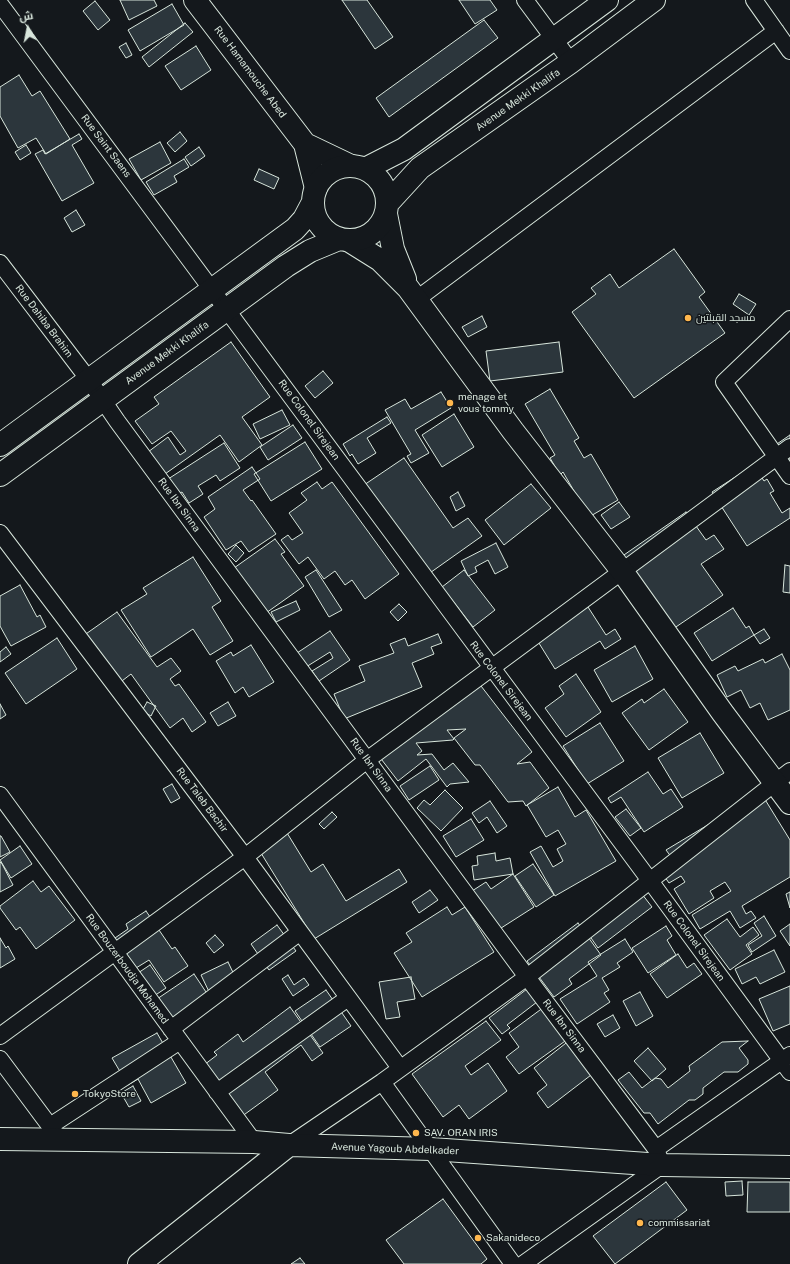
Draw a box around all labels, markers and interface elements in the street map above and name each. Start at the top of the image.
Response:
north arrow [8,8,48,48]
text: ش [18,9,34,23]
street label: Rue Hamamouche Abed [212,24,288,120]
street label: Avenue Mekki Khalifa [473,66,563,134]
street label: Rue Saint Saens [78,112,134,180]
street label: Rue Dahiba Brahim [13,282,75,360]
place label: مسجد القبلتين [696,312,756,324]
marker: مسجد القبلتين [683,313,693,323]
street label: Avenue Mekki Khalifa [123,319,211,387]
street label: Rue Colonel Sirejean [276,377,342,463]
place label: menage et vous tommy [458,391,514,414]
marker: menage et vous tommy [445,398,455,408]
street label: Rue Ibn Sinna [155,476,203,534]
street label: Rue Colonel Sirejean [467,639,535,723]
street label: Rue Ibn Sinna [347,736,395,794]
street label: Rue Taleb Bachir [174,765,230,835]
street label: Rue Colonel Sirejean [661,898,727,984]
street label: Rue Bouzerboudja Mohamed [83,912,171,1026]
street label: Rue Ibn Sinna [540,997,588,1055]
place label: TokyoStore [83,1088,136,1100]
marker: TokyoStore [70,1089,80,1099]
place label: SAV. ORAN IRIS [424,1127,498,1139]
marker: SAV. ORAN IRIS [411,1128,421,1138]
street label: Avenue Yagoub Abdelkader [331,1141,459,1157]
place label: commissariat [648,1217,710,1229]
marker: commissariat [635,1218,645,1228]
place label: Sakanideco [486,1232,540,1244]
marker: Sakanideco [473,1233,483,1243]

